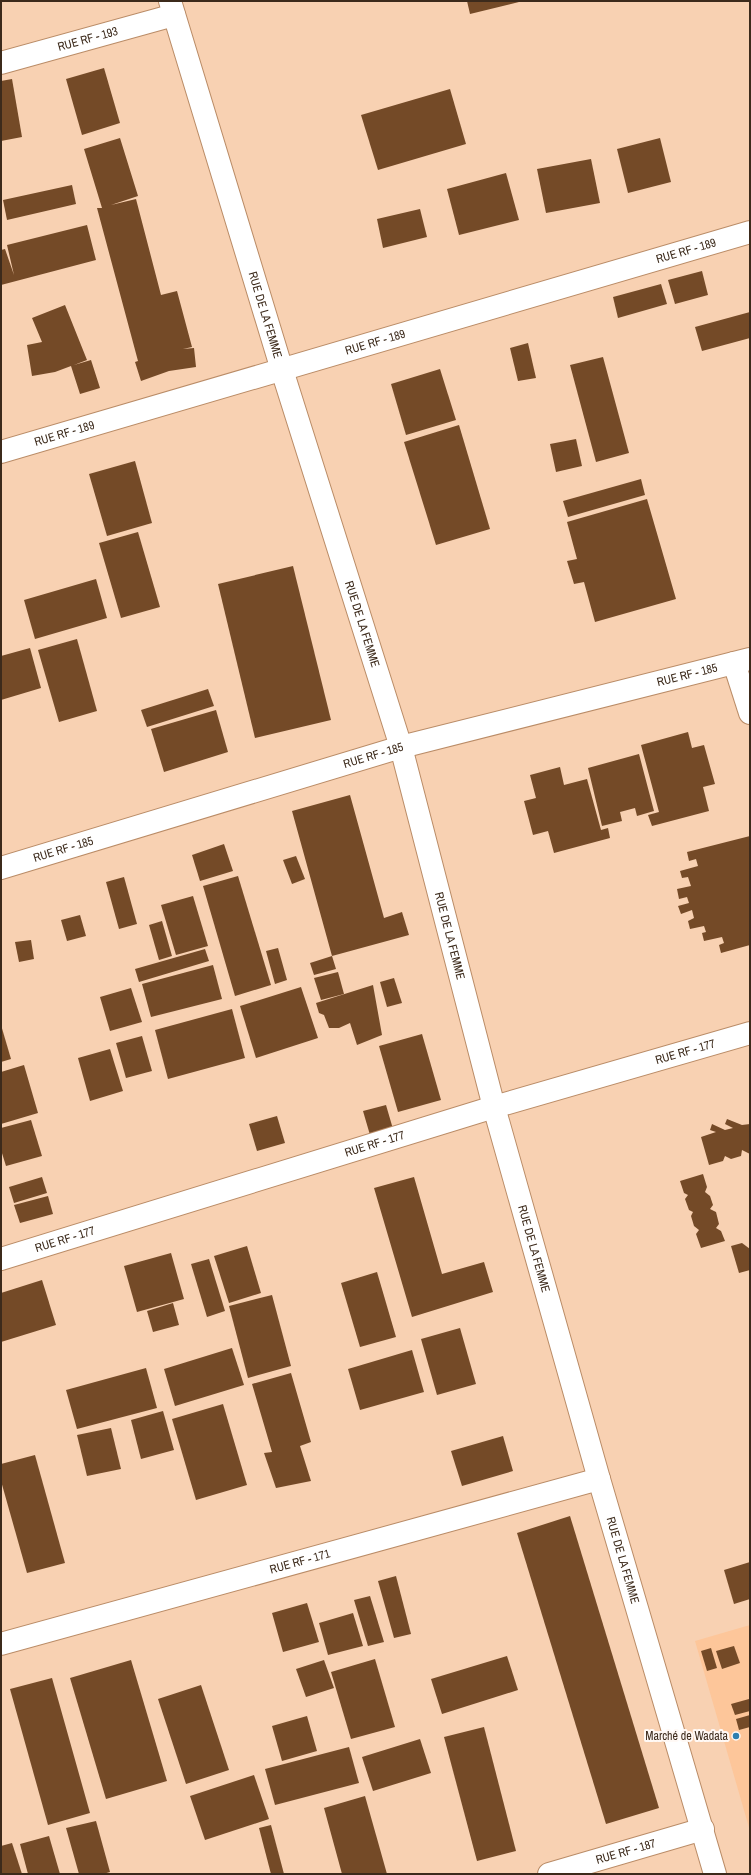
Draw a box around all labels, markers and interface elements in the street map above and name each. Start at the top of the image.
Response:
street label: RUE RF - 193 [56,23,120,55]
street label: RUE RF - 189 [654,234,718,267]
street label: RUE DE LA FEMME [245,270,286,360]
street label: RUE RF - 189 [343,326,407,358]
street label: RUE RF - 189 [32,417,96,450]
street label: RUE DE LA FEMME [341,579,383,669]
street label: RUE RF - 185 [655,659,720,690]
street label: RUE RF - 185 [341,739,406,772]
street label: RUE RF - 185 [31,832,96,866]
street label: RUE DE LA FEMME [431,890,469,981]
street label: RUE RF - 177 [653,1035,718,1068]
street label: RUE RF - 177 [343,1127,407,1161]
street label: RUE DE LA FEMME [514,1203,554,1294]
street label: RUE RF - 177 [33,1222,97,1256]
street label: RUE DE LA FEMME [603,1515,643,1606]
street label: RUE RF - 171 [268,1545,332,1577]
place label: Marché de Wadata [645,1728,729,1744]
marker: Marché de Wadata [731,1731,741,1741]
street label: RUE RF - 187 [594,1835,658,1868]

